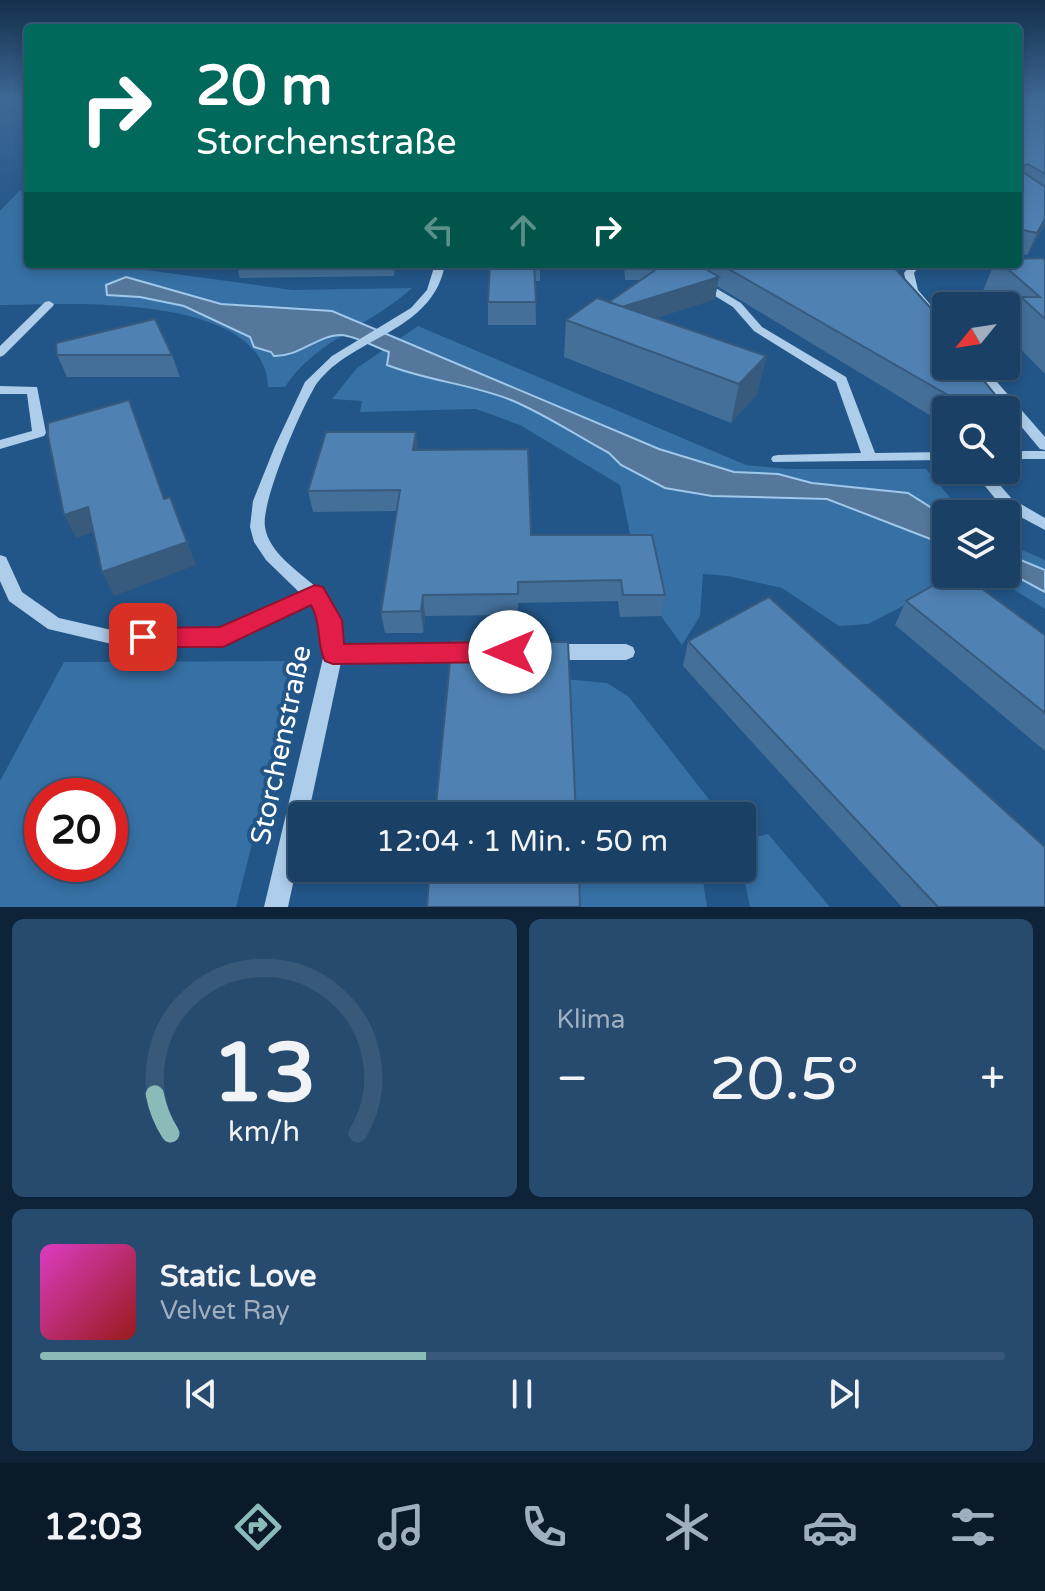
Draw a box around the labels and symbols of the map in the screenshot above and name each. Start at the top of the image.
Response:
north arrow [932,292,1020,380]
pin [109,603,177,671]
position arrow [468,610,552,694]
street label: Storchenstraße [243,642,319,848]
speed limit sign: 20 [24,778,128,882]

